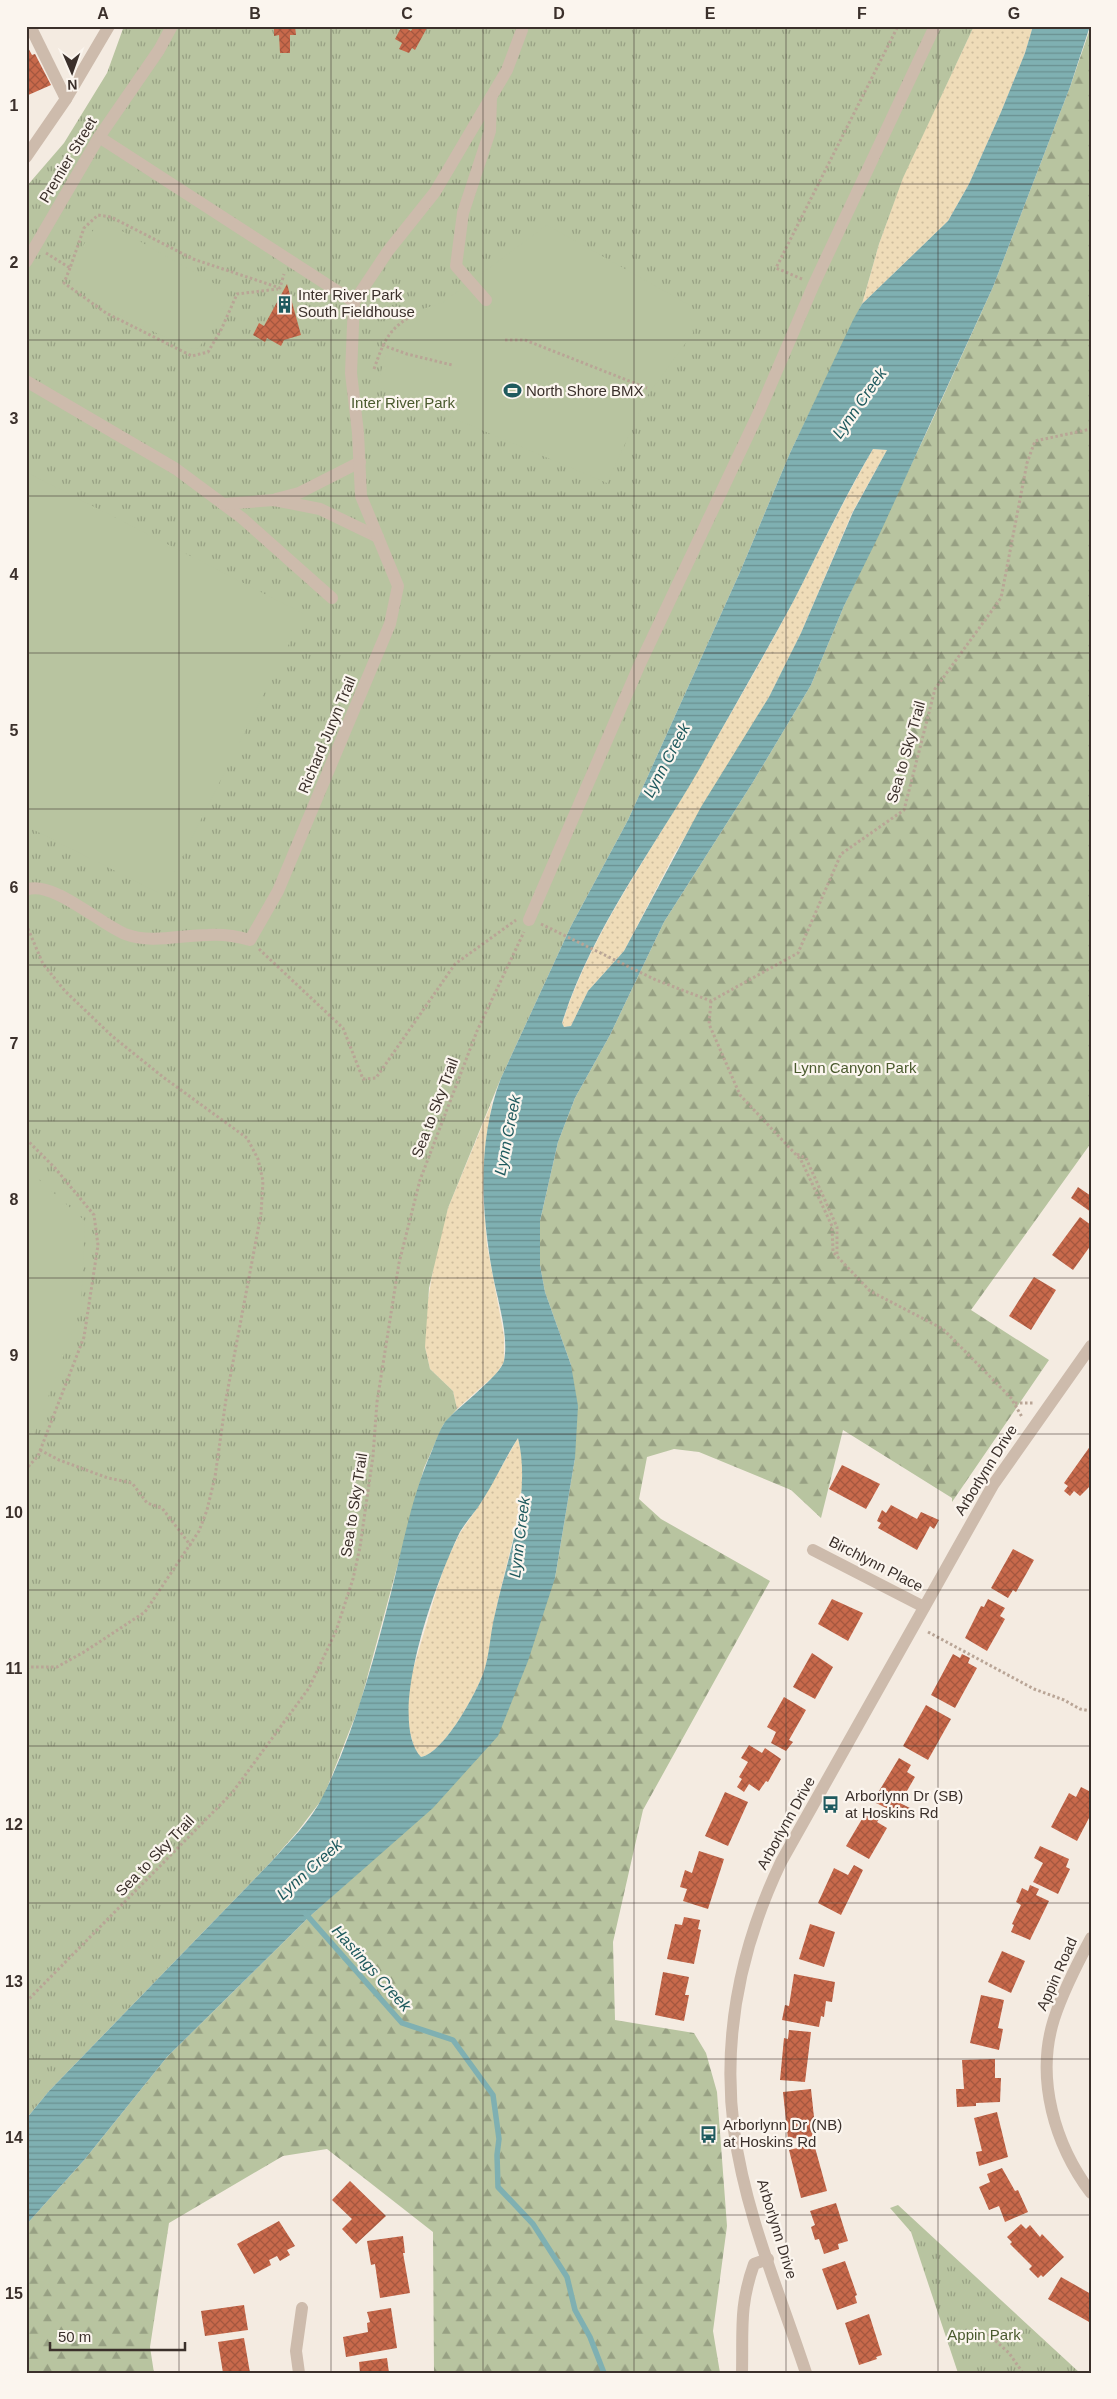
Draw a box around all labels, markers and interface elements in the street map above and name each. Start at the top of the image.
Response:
text: A [97,5,109,22]
text: B [249,5,261,22]
text: C [401,5,413,22]
text: D [553,5,565,22]
text: E [705,5,716,22]
text: F [857,5,867,22]
text: G [1008,5,1020,22]
north arrow [48,48,98,98]
text: N [67,77,78,93]
text: 1 [10,97,19,114]
street label: Premier Street [35,113,100,206]
text: 2 [10,254,19,271]
place label: Inter River Park South Fieldhouse [298,286,415,320]
building icon: Inter River Park South Fieldhouse [274,294,294,314]
water label: Lynn Creek [829,364,890,442]
sports icon: North Shore BMX [502,381,522,401]
place label: North Shore BMX [526,382,644,399]
park label: Inter River Park [351,394,456,411]
text: 3 [10,410,19,427]
text: 4 [10,566,19,583]
street label: Richard Juryn Trail [294,674,359,796]
street label: Sea to Sky Trail [883,699,928,805]
water label: Lynn Creek [640,719,694,800]
text: 5 [10,722,19,739]
text: 6 [10,879,19,896]
text: 7 [10,1035,19,1052]
street label: Sea to Sky Trail [408,1056,461,1160]
park label: Lynn Canyon Park [794,1059,917,1076]
water label: Lynn Creek [491,1092,524,1177]
text: 8 [10,1191,19,1208]
text: 9 [10,1347,19,1364]
street label: Arborlynn Drive [951,1421,1020,1518]
street label: Sea to Sky Trail [337,1452,370,1558]
water label: Lynn Creek [506,1495,533,1579]
text: 10 [5,1504,23,1521]
street label: Birchlynn Place [826,1533,926,1595]
text: 11 [6,1660,23,1677]
street label: Arborlynn Drive [753,1773,818,1872]
place label: Arborlynn Dr (SB) at Hoskins Rd [845,1787,963,1821]
bus stop icon: Arborlynn Dr (SB) at Hoskins Rd [821,1795,841,1815]
street label: Sea to Sky Trail [112,1812,197,1899]
text: 12 [5,1816,23,1833]
water label: Lynn Creek [273,1835,346,1903]
water label: Hastings Creek [329,1922,415,2015]
street label: Appin Road [1033,1935,1080,2013]
text: 13 [5,1973,23,1990]
place label: Arborlynn Dr (NB) at Hoskins Rd [723,2116,842,2150]
bus stop icon: Arborlynn Dr (NB) at Hoskins Rd [699,2124,719,2144]
text: 14 [5,2129,23,2146]
street label: Arborlynn Drive [754,2177,801,2281]
text: 15 [5,2285,23,2302]
scale bar [50,2319,185,2351]
park label: Appin Park [947,2326,1021,2343]
text: 50 m [58,2328,91,2345]

